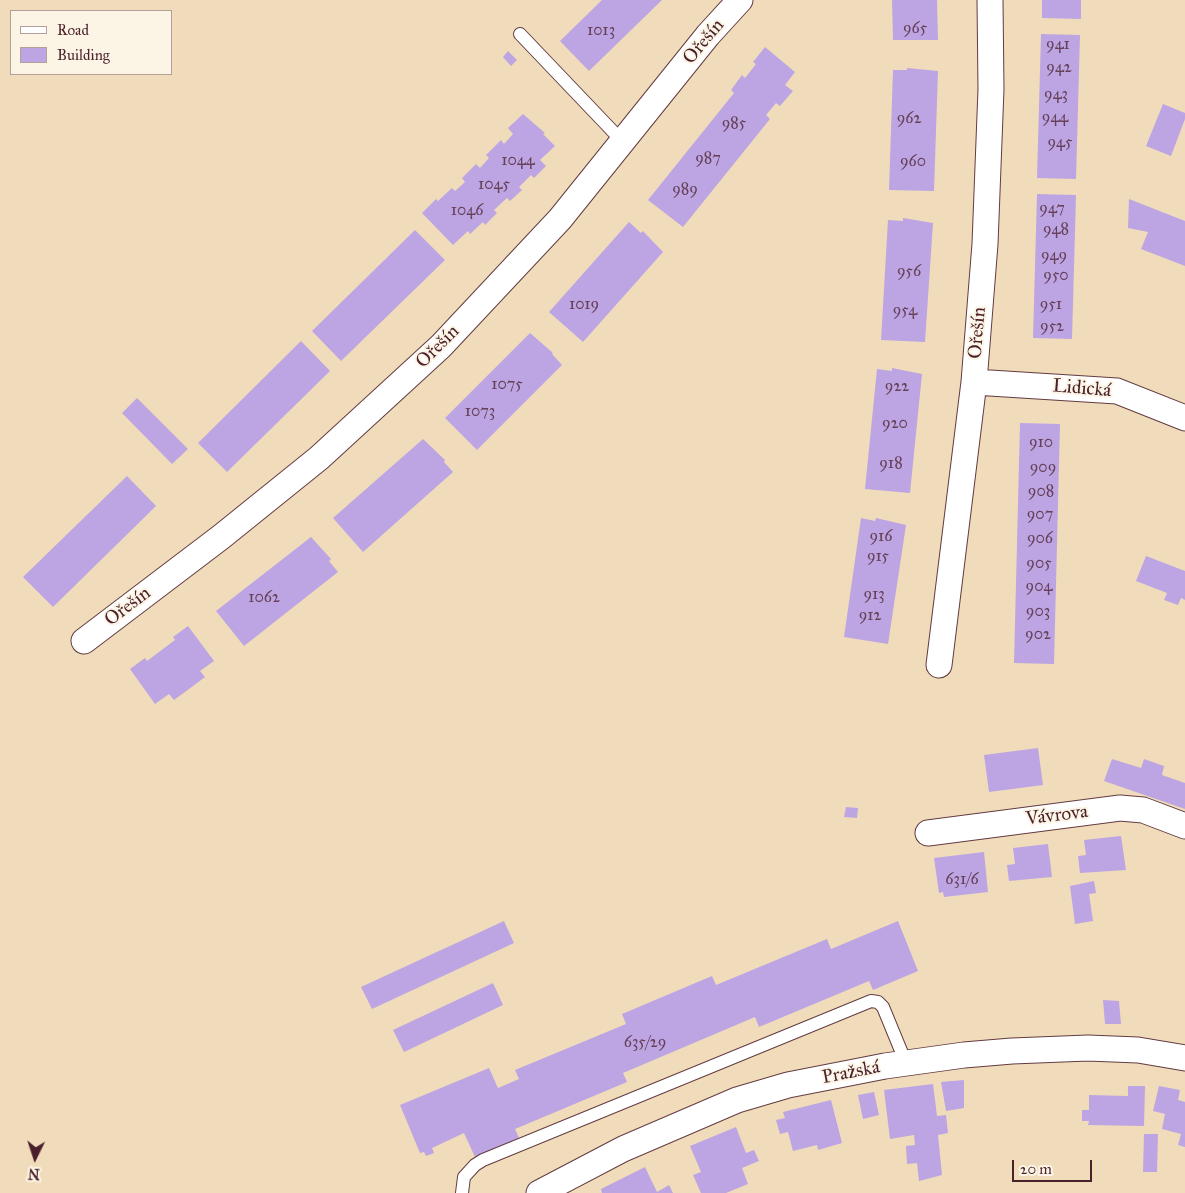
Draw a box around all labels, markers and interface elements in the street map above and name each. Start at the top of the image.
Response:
legend [10,10,172,75]
street label: Ořešín [679,15,729,69]
house number: 965 [903,19,927,39]
text: Road [57,21,89,39]
house number: 1013 [587,21,615,41]
house number: 941 [1046,35,1070,55]
text: Building [57,46,110,64]
house number: 942 [1046,58,1072,78]
house number: 943 [1044,85,1068,105]
house number: 944 [1042,108,1068,128]
house number: 962 [897,109,921,129]
house number: 985 [722,114,746,134]
house number: 945 [1048,133,1072,153]
house number: 987 [695,149,721,169]
house number: 1044 [501,151,535,171]
house number: 960 [900,152,926,172]
house number: 1045 [478,175,510,195]
house number: 989 [672,180,698,200]
house number: 947 [1039,199,1065,219]
house number: 1046 [451,201,483,221]
house number: 948 [1043,220,1069,240]
house number: 949 [1041,246,1067,266]
house number: 956 [897,262,921,282]
house number: 950 [1043,266,1069,286]
house number: 1019 [569,295,599,315]
house number: 951 [1040,295,1062,315]
house number: 954 [893,301,917,321]
street label: Ořešín [964,306,992,360]
house number: 952 [1040,317,1064,337]
street label: Ořešín [412,321,464,373]
house number: 1075 [491,375,523,395]
street label: Lidická [1052,375,1112,403]
house number: 922 [885,377,909,397]
house number: 1073 [465,402,495,422]
house number: 920 [882,414,908,434]
house number: 910 [1029,433,1053,453]
house number: 918 [879,454,903,474]
house number: 909 [1030,458,1056,478]
house number: 908 [1028,482,1054,502]
house number: 907 [1027,505,1053,525]
house number: 916 [870,527,892,547]
house number: 906 [1027,529,1053,549]
house number: 915 [867,547,889,567]
house number: 905 [1026,554,1052,574]
house number: 904 [1026,577,1052,597]
street label: Ořešín [100,582,156,632]
house number: 913 [863,585,885,605]
house number: 1062 [248,588,280,608]
house number: 903 [1026,602,1050,622]
house number: 912 [859,606,881,626]
house number: 902 [1025,625,1051,645]
street label: Vávrova [1025,801,1089,831]
house number: 631/6 [945,870,979,890]
house number: 635/29 [624,1033,666,1053]
street label: Pražská [820,1056,882,1090]
north arrow [10,1133,60,1183]
scale bar [1015,1150,1095,1182]
text: 20 m [1020,1160,1052,1178]
text: N [27,1165,40,1182]

